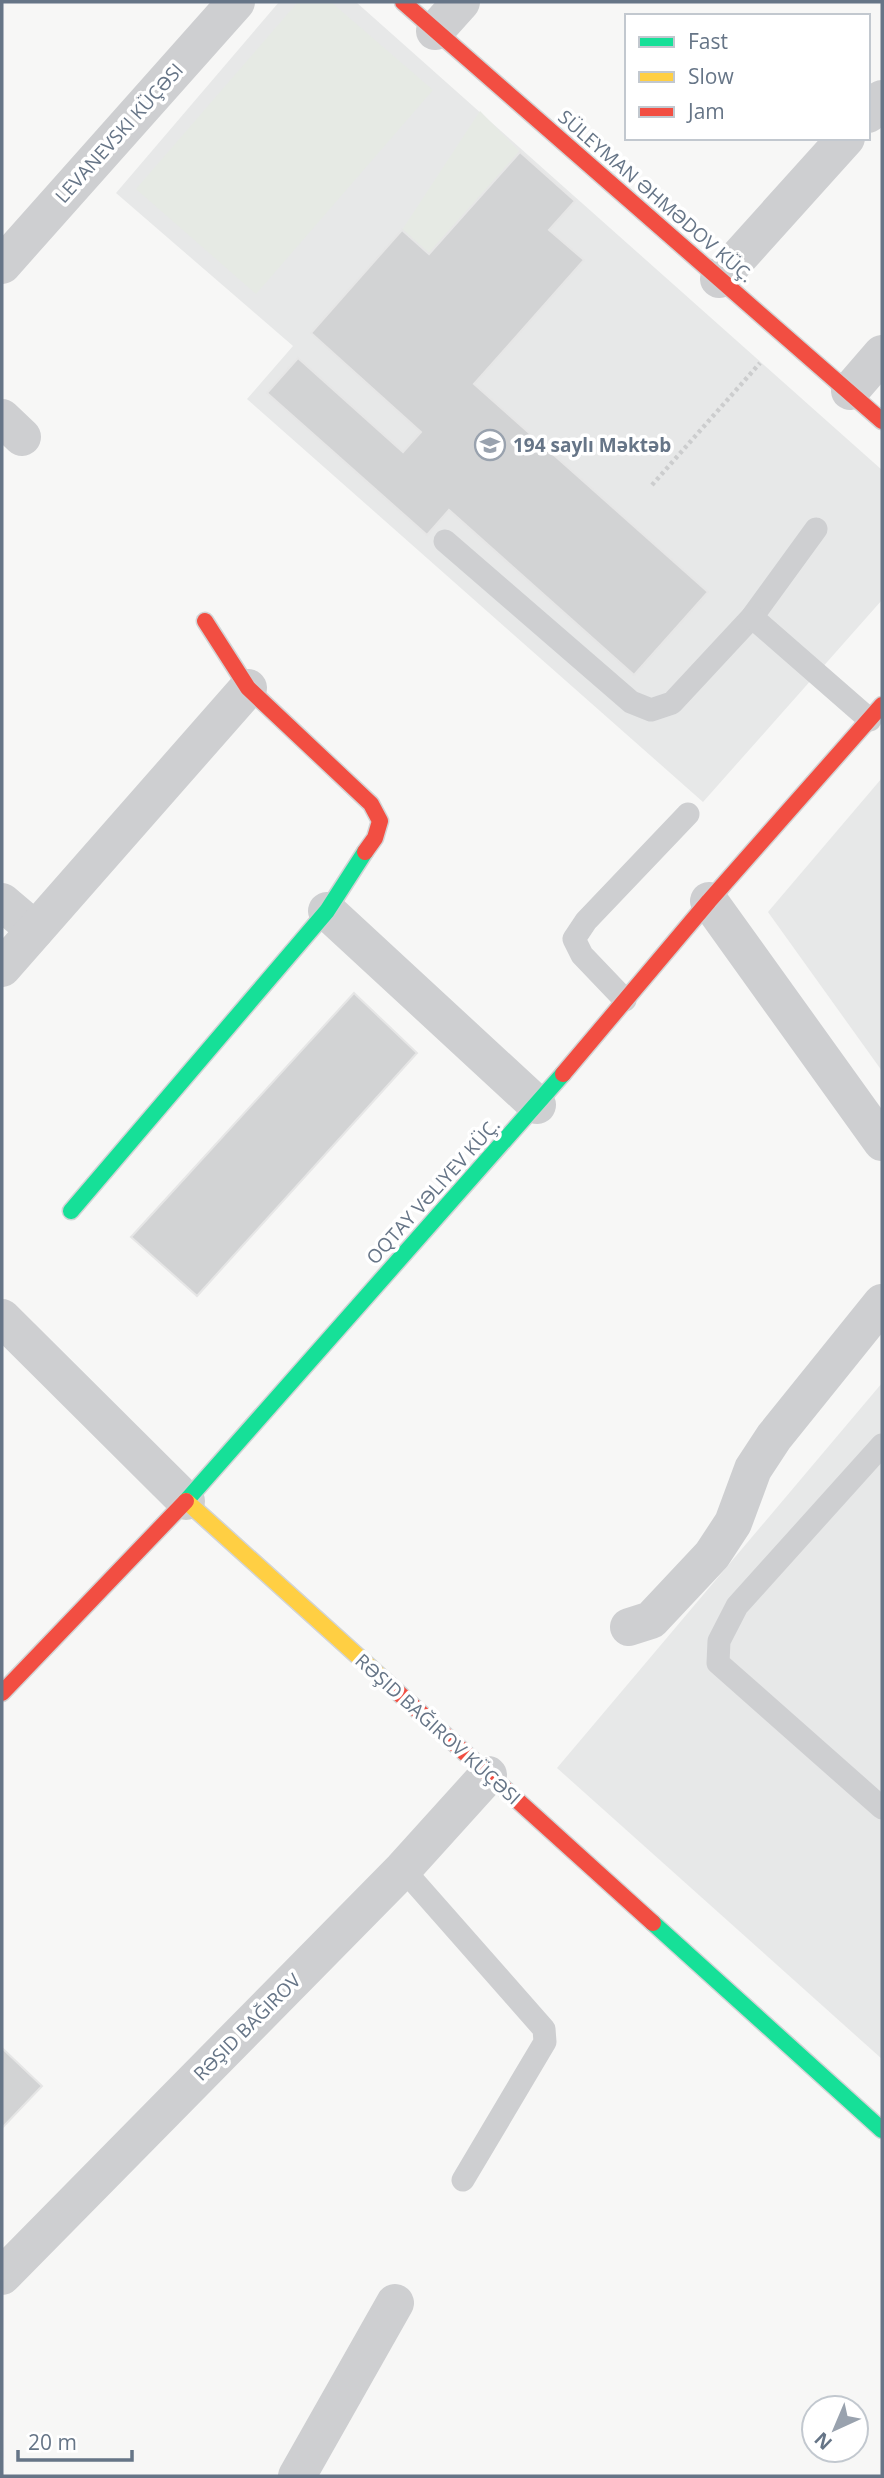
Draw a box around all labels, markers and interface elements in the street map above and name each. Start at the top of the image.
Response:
legend [625,14,870,140]
text: Fast [688,27,728,55]
street label: LEVANEVSKI KÜÇƏSI [49,57,189,209]
text: Slow [688,62,734,90]
text: Jam [686,97,725,125]
street label: SÜLEYMAN ƏHMƏDOV KÜÇ. [553,104,759,288]
school or university icon: 194 saylı Məktəb [473,428,507,462]
place label: 194 saylı Məktəb [513,432,671,458]
street label: OQTAY VƏLIYEV KÜÇ. [360,1112,506,1270]
street label: RƏŞID BAĞIROV KÜÇƏSI [350,1648,526,1810]
street label: RƏŞID BAĞIROV [188,1967,307,2086]
north arrow [800,2394,870,2464]
scale bar [18,2418,131,2462]
text: N [809,2427,838,2456]
text: 20 m [28,2428,77,2456]

